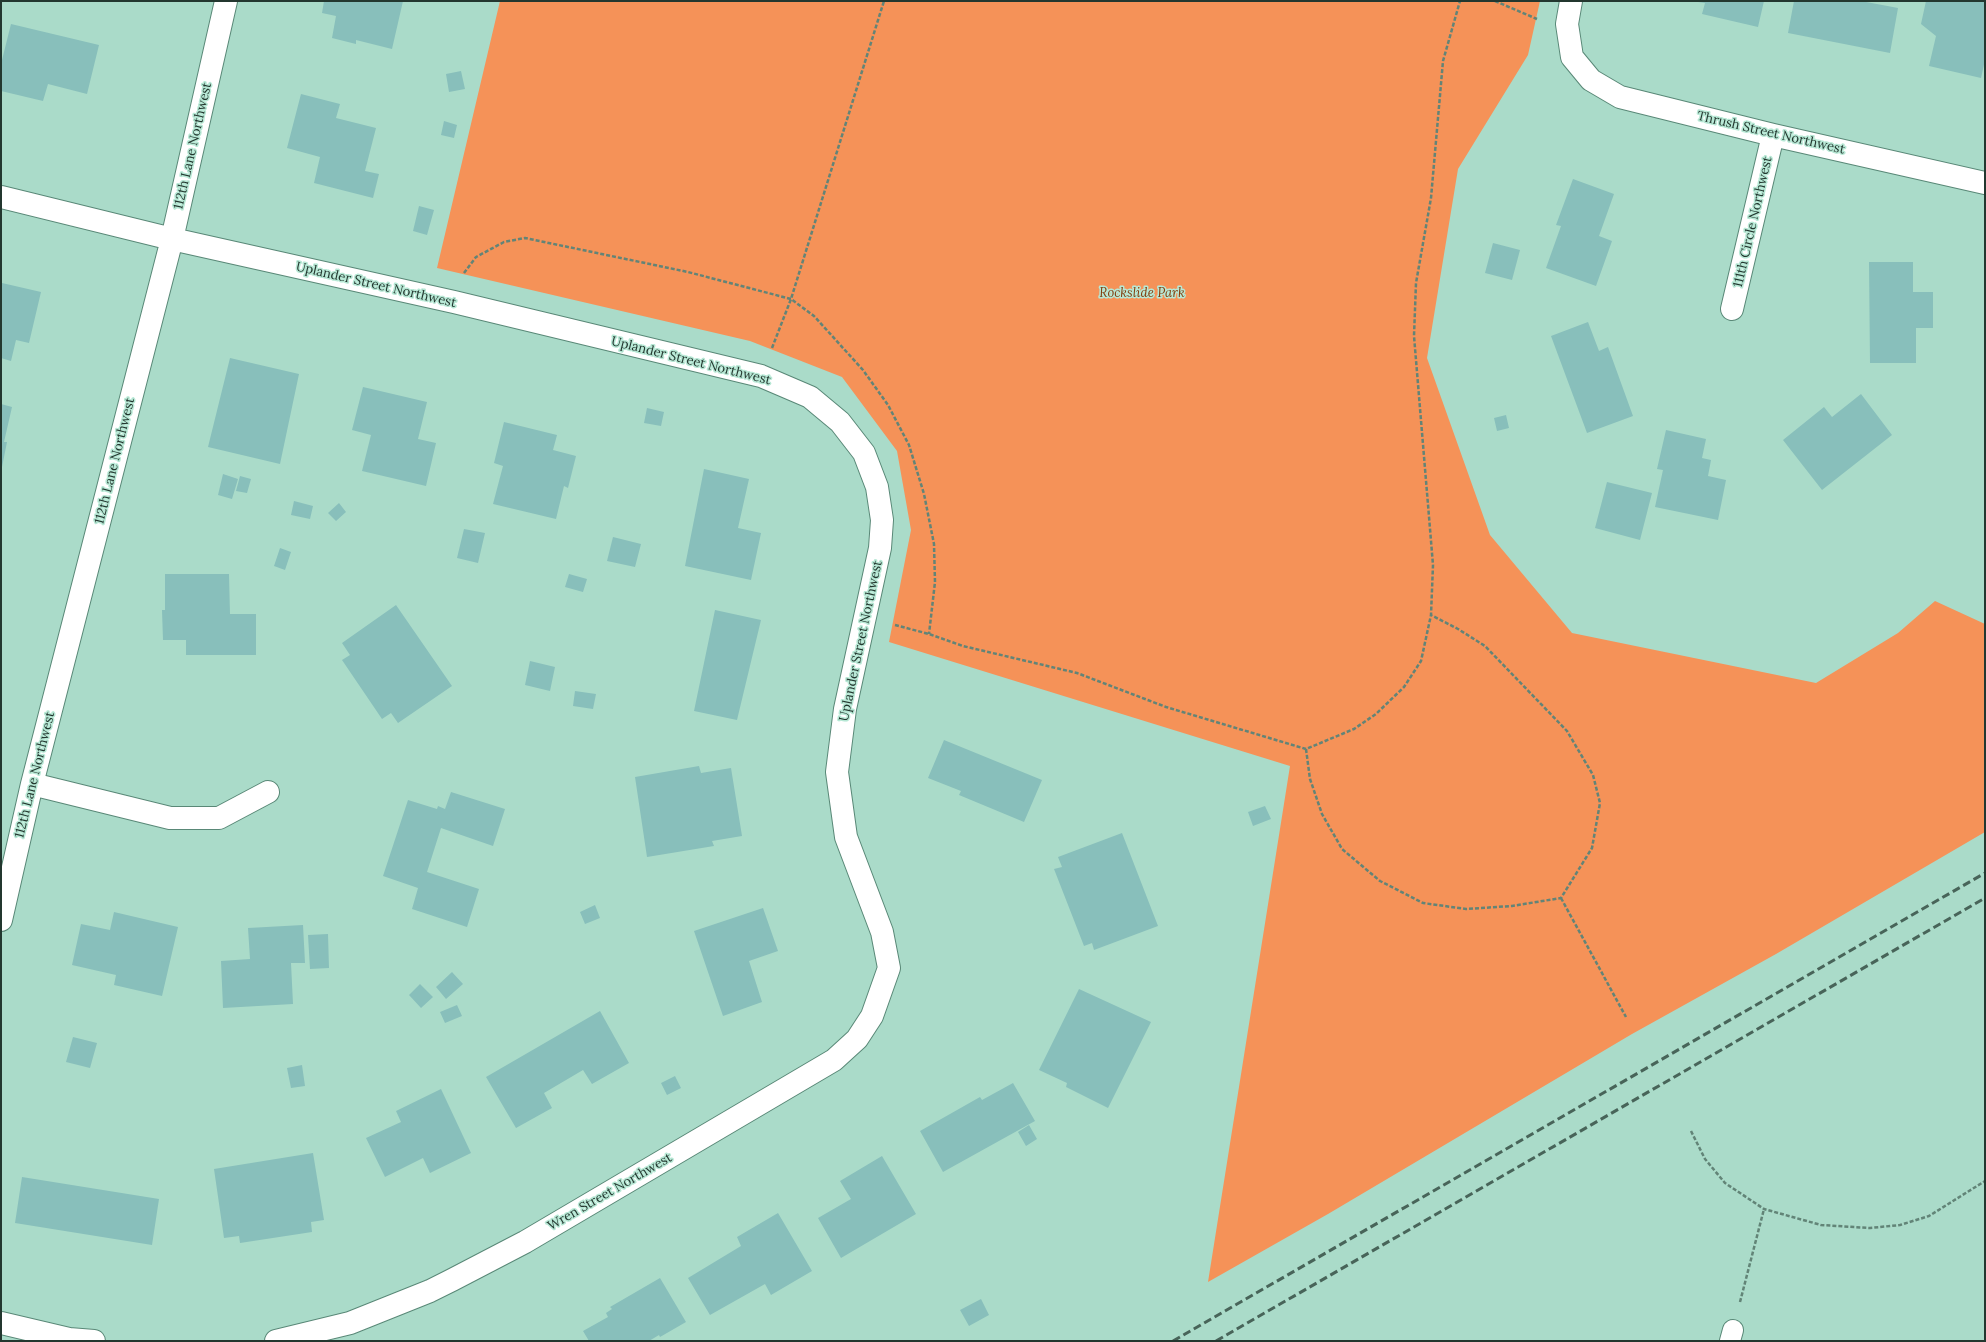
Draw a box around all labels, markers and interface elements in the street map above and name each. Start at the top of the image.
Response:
street label: 112th Lane Northwest [171,81,215,211]
street label: Thrush Street Northwest [1696,108,1846,158]
street label: 111th Circle Northwest [1730,155,1776,289]
street label: Uplander Street Northwest [294,259,458,311]
park label: Rockslide Park [1099,285,1185,301]
street label: Uplander Street Northwest [610,334,772,388]
street label: 112th Lane Northwest [92,396,138,526]
street label: Uplander Street Northwest [836,559,886,723]
street label: 112th Lane Northwest [12,710,58,840]
street label: Wren Street Northwest [545,1150,675,1234]

